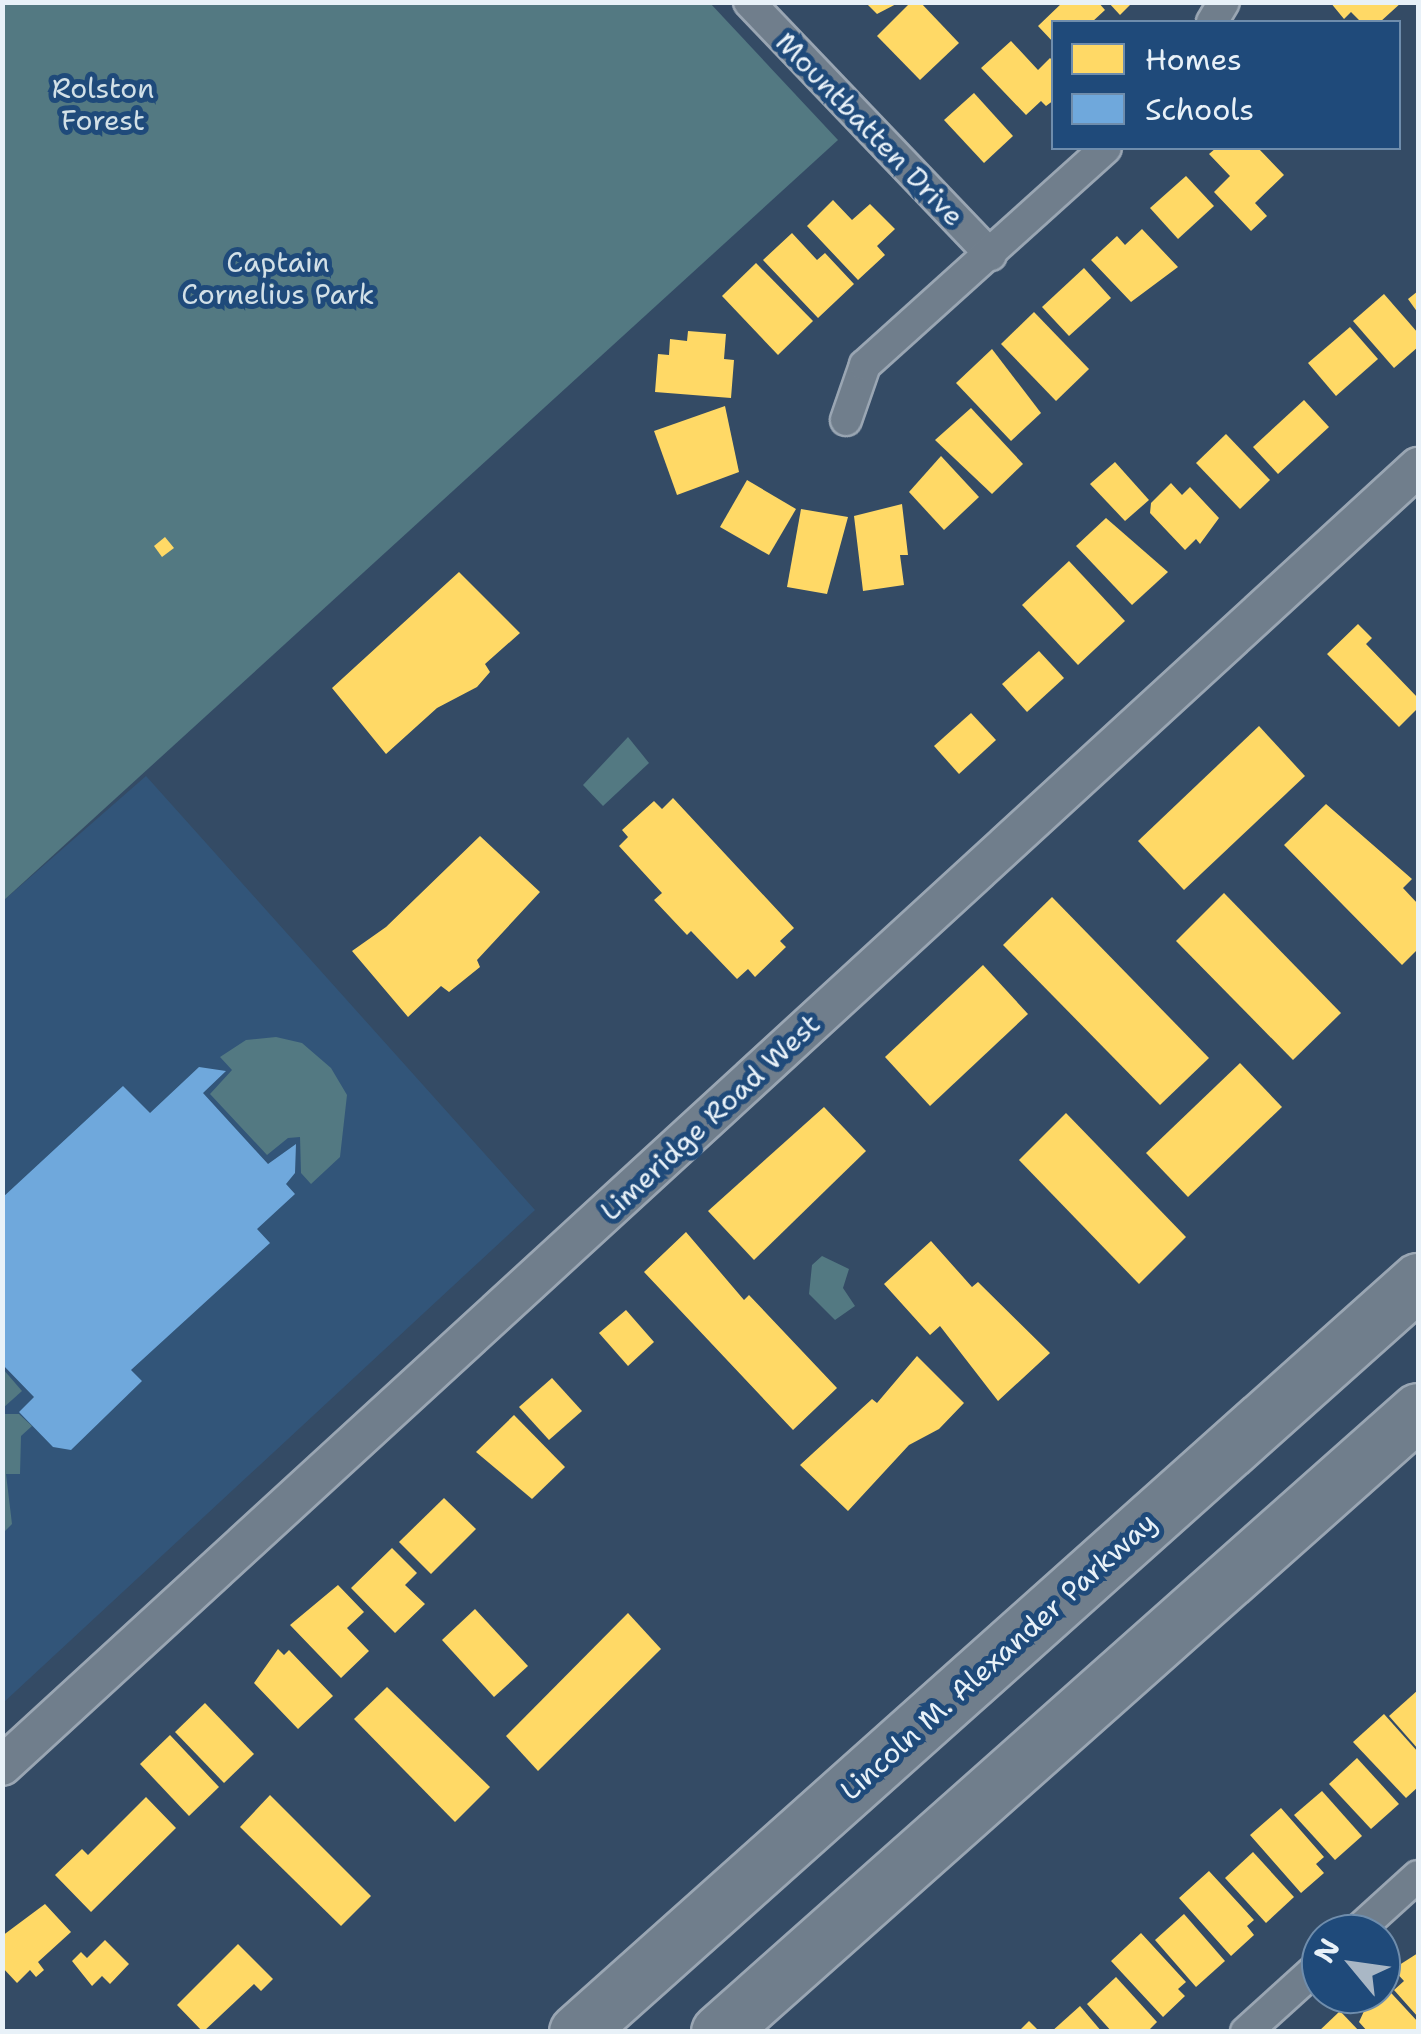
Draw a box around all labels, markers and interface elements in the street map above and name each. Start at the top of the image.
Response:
legend [1051,20,1401,150]
street label: Mountbatten Drive [769,25,971,233]
text: Homes [1145,39,1242,80]
park label: Rolston Forest [52,71,154,137]
text: Schools [1145,89,1254,130]
park label: Captain Cornelius Park [181,245,375,311]
street label: Limeridge Road West [593,1007,827,1227]
street label: Lincoln M. Alexander Parkway [833,1505,1163,1807]
north arrow [1301,1914,1401,2014]
text: N [1305,1932,1349,1969]

